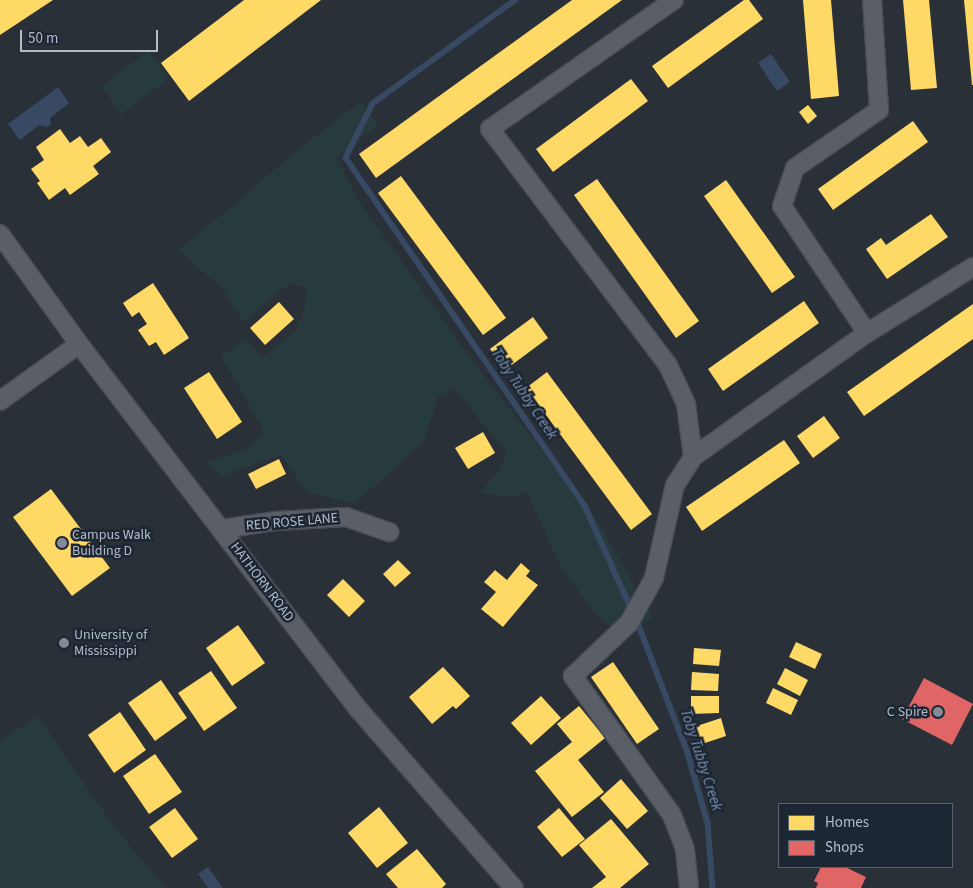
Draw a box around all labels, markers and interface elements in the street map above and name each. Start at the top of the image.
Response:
scale bar [22,20,160,52]
text: 50 m [28,28,58,49]
water label: Toby Tubby Creek [487,345,561,443]
street label: RED ROSE LANE [245,510,339,534]
place label: Campus Walk Building D [72,527,151,560]
marker: Campus Walk Building D [56,537,68,549]
street label: HATHORN ROAD [227,539,297,625]
place label: University of Mississippi [74,627,147,660]
marker: University of Mississippi [58,637,70,649]
place label: C Spire [887,704,928,720]
marker: C Spire [932,706,944,718]
water label: Toby Tubby Creek [676,707,726,813]
legend [778,803,953,868]
text: Homes [825,812,869,833]
text: Shops [825,837,864,858]

